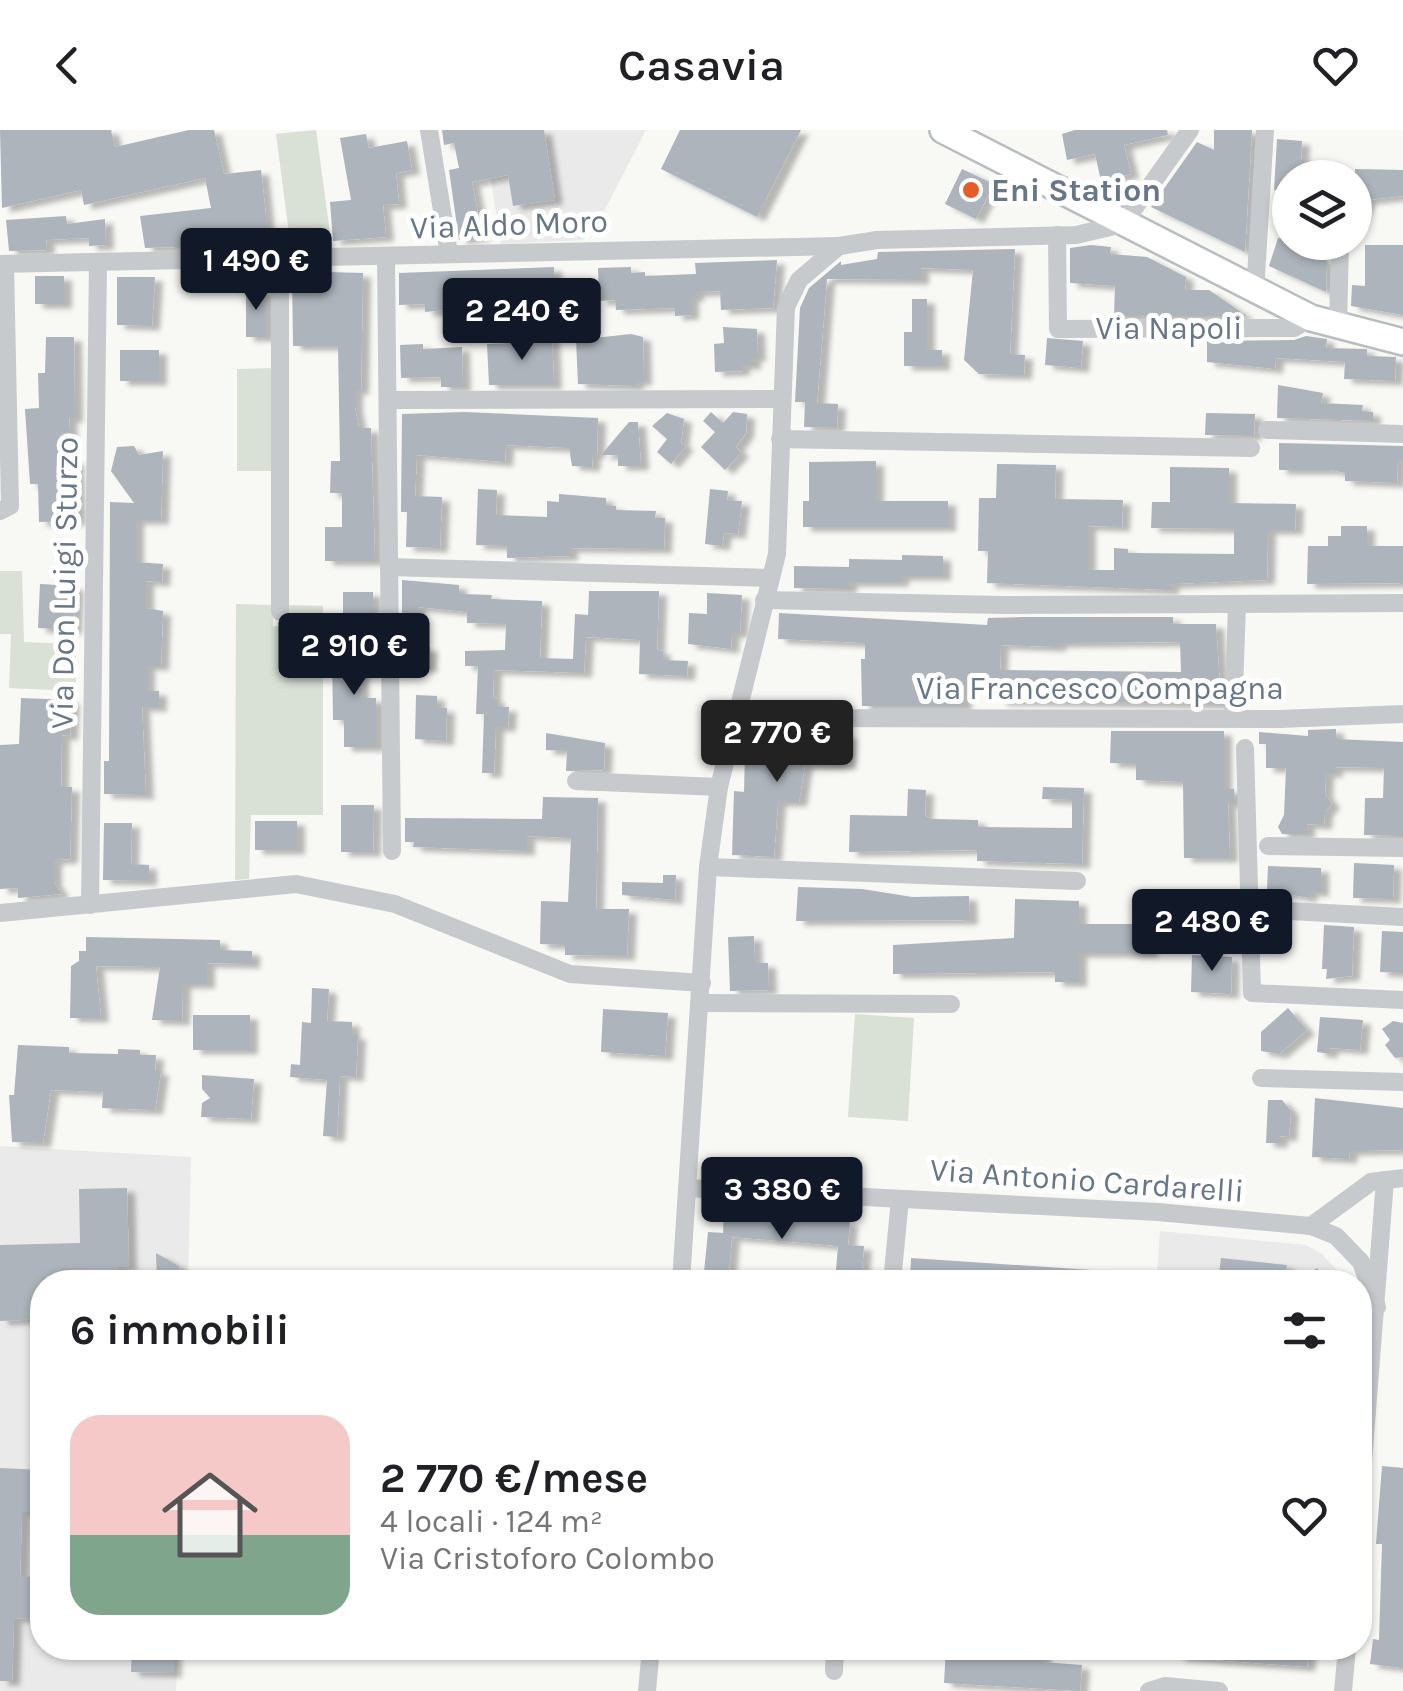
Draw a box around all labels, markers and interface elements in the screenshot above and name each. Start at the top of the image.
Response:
icon: back [40,38,95,93]
icon: heart [1308,38,1363,93]
text: Casavia [618,39,785,91]
map controls [1272,160,1372,260]
button: layers [1272,160,1372,260]
place label: Eni Station [991,172,1161,209]
marker: Eni Station [960,179,982,201]
street label: Via Aldo Moro [410,203,609,246]
pin: 1 490 € [164,228,348,313]
text: 1 490 € [203,242,309,279]
pin: 2 240 € [430,278,614,363]
text: 2 240 € [465,292,579,329]
street label: Via Napoli [1096,310,1242,347]
street label: Via Don Luigi Sturzo [43,437,86,729]
pin: 2 910 € [262,613,446,698]
text: 2 910 € [301,627,408,664]
street label: Via Francesco Compagna [916,670,1284,707]
pin: 2 770 € [685,700,869,785]
text: 2 770 € [723,714,831,751]
pin: 2 480 € [1120,889,1304,974]
text: 2 480 € [1154,903,1270,940]
street label: Via Antonio Cardarelli [929,1151,1245,1210]
pin: 3 380 € [690,1157,874,1242]
text: 3 380 € [723,1171,841,1208]
icon: filters [1277,1303,1332,1358]
text: 6 immobili [70,1305,290,1355]
text: 2 770 €/mese [380,1453,648,1503]
icon: home [150,1455,270,1575]
icon: heart [1277,1488,1332,1543]
text: 4 locali · 124 m² [380,1503,603,1540]
text: Via Cristoforo Colombo [380,1540,715,1577]

